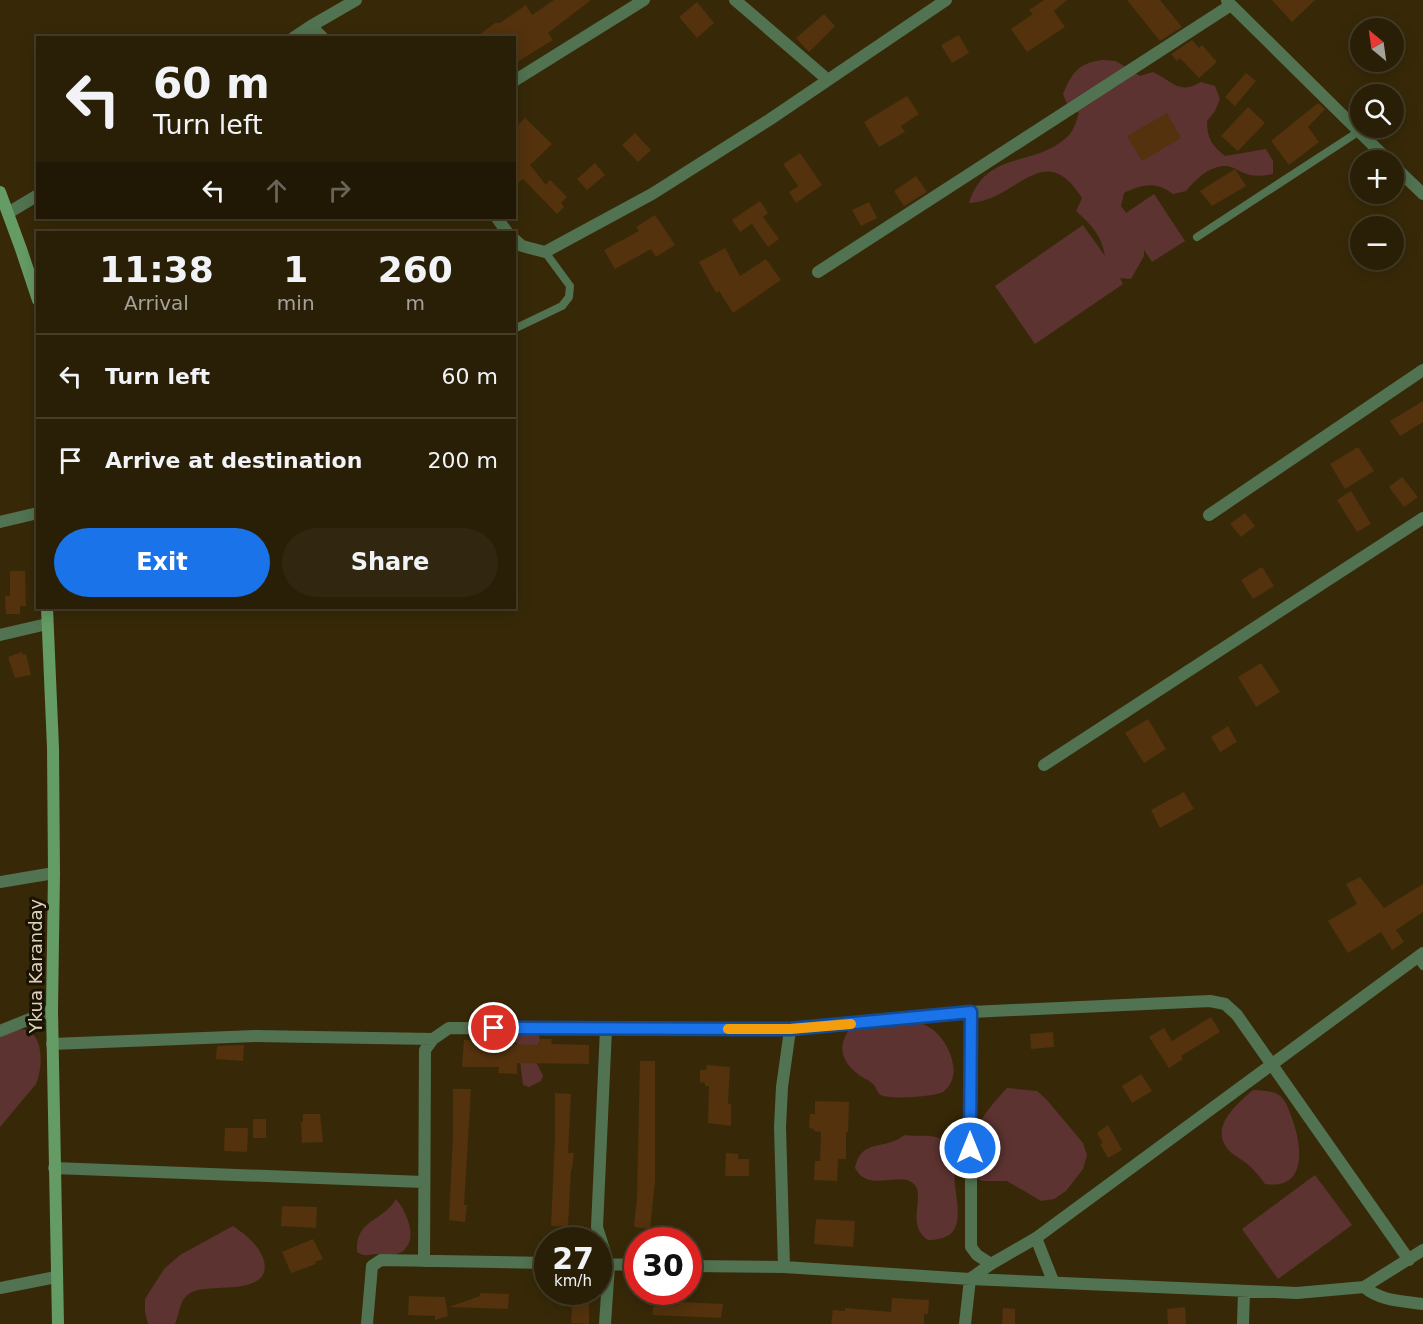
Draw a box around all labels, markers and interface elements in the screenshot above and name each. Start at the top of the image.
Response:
north arrow [1350,18,1404,72]
map controls [1350,18,1404,270]
text: 60 m [153,59,270,108]
icon: left [54,60,132,138]
button: search [1350,84,1404,138]
text: Turn left [153,109,263,140]
button: + [1350,150,1404,204]
icon: left [197,174,230,207]
icon: ahead [260,174,293,207]
icon: right [323,174,356,207]
button: − [1350,216,1404,270]
text: 11:38 [99,249,214,290]
text: 1 [283,249,308,290]
text: 260 [378,249,453,290]
text: Arrival [124,291,189,315]
text: min [277,291,315,315]
text: m [406,291,425,315]
icon: left [54,360,87,393]
text: Turn left [105,364,210,389]
text: 60 m [442,364,498,389]
icon: arrive [54,444,87,477]
text: Arrive at destination [105,448,362,473]
text: 200 m [428,448,498,473]
button: Exit [54,528,270,597]
button: Share [282,528,498,597]
street label: Ykua Karanday [25,898,46,1034]
pin [468,1002,519,1053]
icon: arrive [477,1011,510,1044]
position arrow [938,1116,1002,1180]
speed limit sign: 30 [624,1227,702,1305]
text: 27 [552,1241,594,1276]
text: km/h [554,1272,592,1290]

